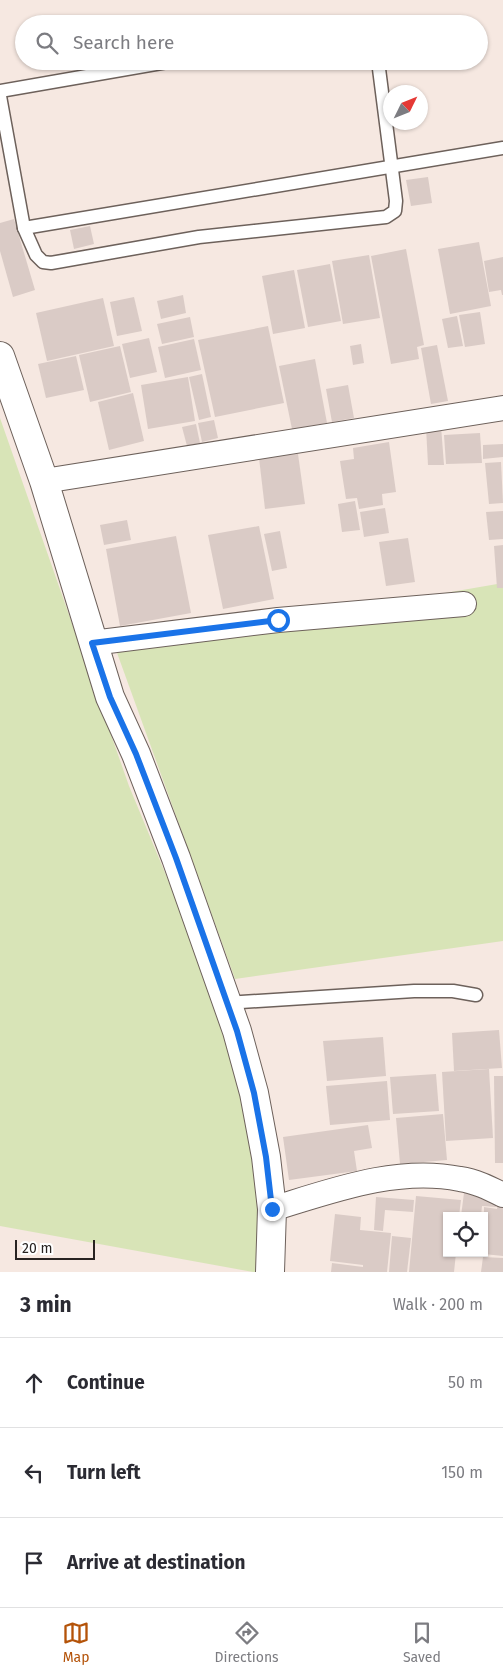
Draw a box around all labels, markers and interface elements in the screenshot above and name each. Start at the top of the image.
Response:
search box [15,15,488,70]
icon: search [33,29,61,57]
text: Search here [73,31,174,54]
north arrow [383,85,428,130]
route start [267,609,290,632]
route end [261,1198,284,1221]
map controls [443,1212,488,1257]
button: locate [443,1212,488,1257]
scale bar [15,1237,95,1260]
text: 20 m [22,1240,52,1257]
text: 3 min [20,1292,72,1318]
text: Walk · 200 m [393,1295,483,1314]
icon: ahead [20,1369,48,1397]
text: Continue [67,1371,145,1394]
text: 50 m [448,1373,483,1392]
icon: left [20,1459,48,1487]
text: Turn left [67,1461,141,1484]
text: 150 m [441,1463,483,1482]
icon: arrive [20,1549,48,1577]
text: Arrive at destination [67,1551,246,1574]
tab: Map [62,1619,90,1666]
tab: Directions [214,1619,279,1666]
tab: Saved [403,1619,441,1666]

